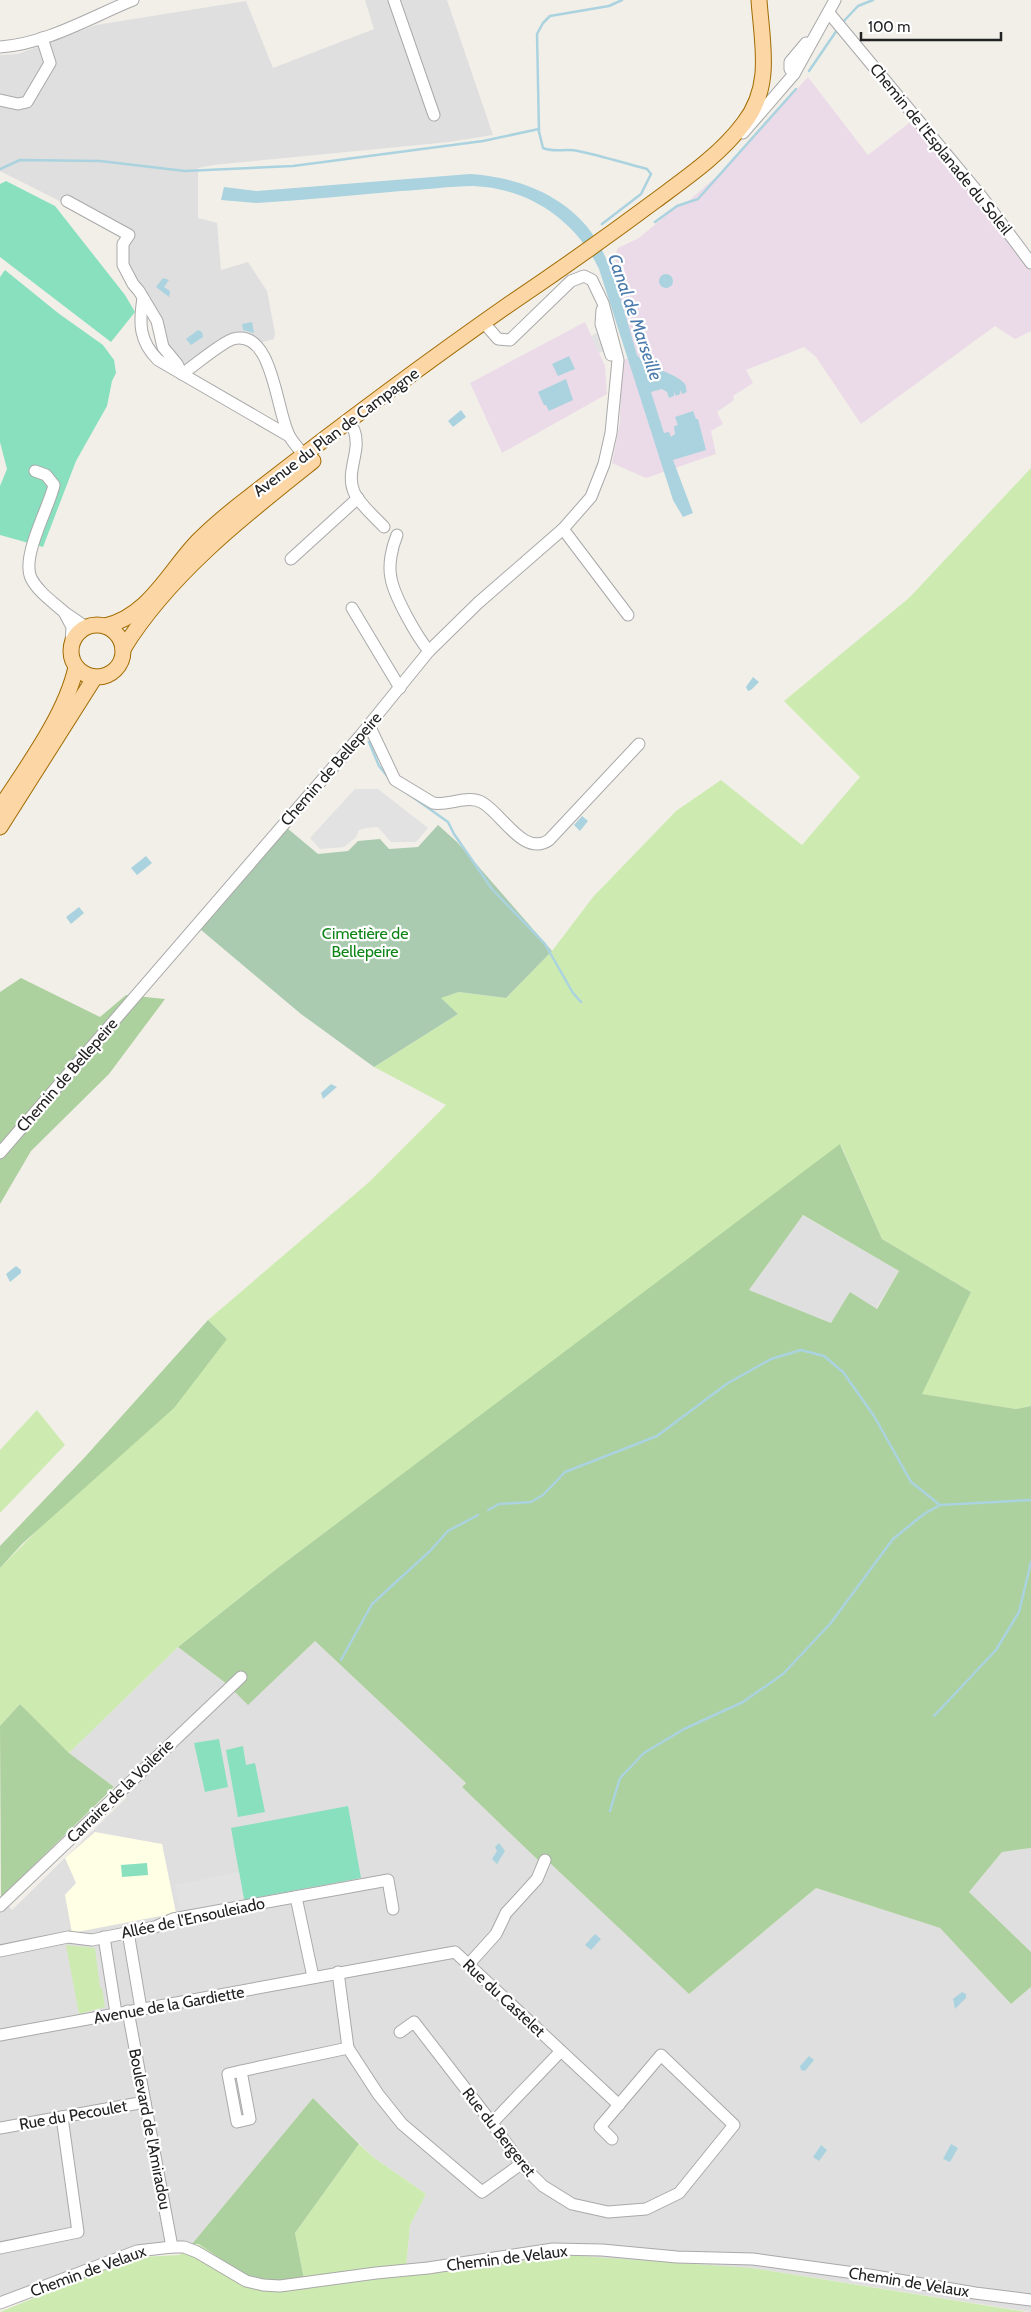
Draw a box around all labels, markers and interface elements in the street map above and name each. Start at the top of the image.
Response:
scale bar [861,10,1001,42]
text: 100 m [868,18,910,36]
street label: Chemin de l'Esplanade du Soleil [866,60,1016,239]
water label: Canal de Marseille [603,251,667,383]
street label: Avenue du Plan de Campagne [250,364,422,500]
street label: Chemin de Bellepeire [276,708,386,830]
park label: Cimetière de Bellepeire [322,924,408,961]
street label: Chemin de Bellepeire [12,1014,122,1136]
street label: Carraire de la Voilerie [63,1735,177,1847]
street label: Allée de l'Ensouleiado [119,1893,267,1943]
street label: Rue du Castelet [459,1955,549,2041]
street label: Avenue de la Gardiette [92,1982,246,2028]
street label: Boulevard de l'Amiradou [125,2047,175,2211]
street label: Rue du Bergeret [458,2084,540,2181]
street label: Rue du Pecoulet [18,2096,129,2134]
street label: Chemin de Velaux [28,2241,149,2301]
street label: Chemin de Velaux [445,2241,569,2275]
street label: Chemin de Velaux [847,2263,971,2301]

